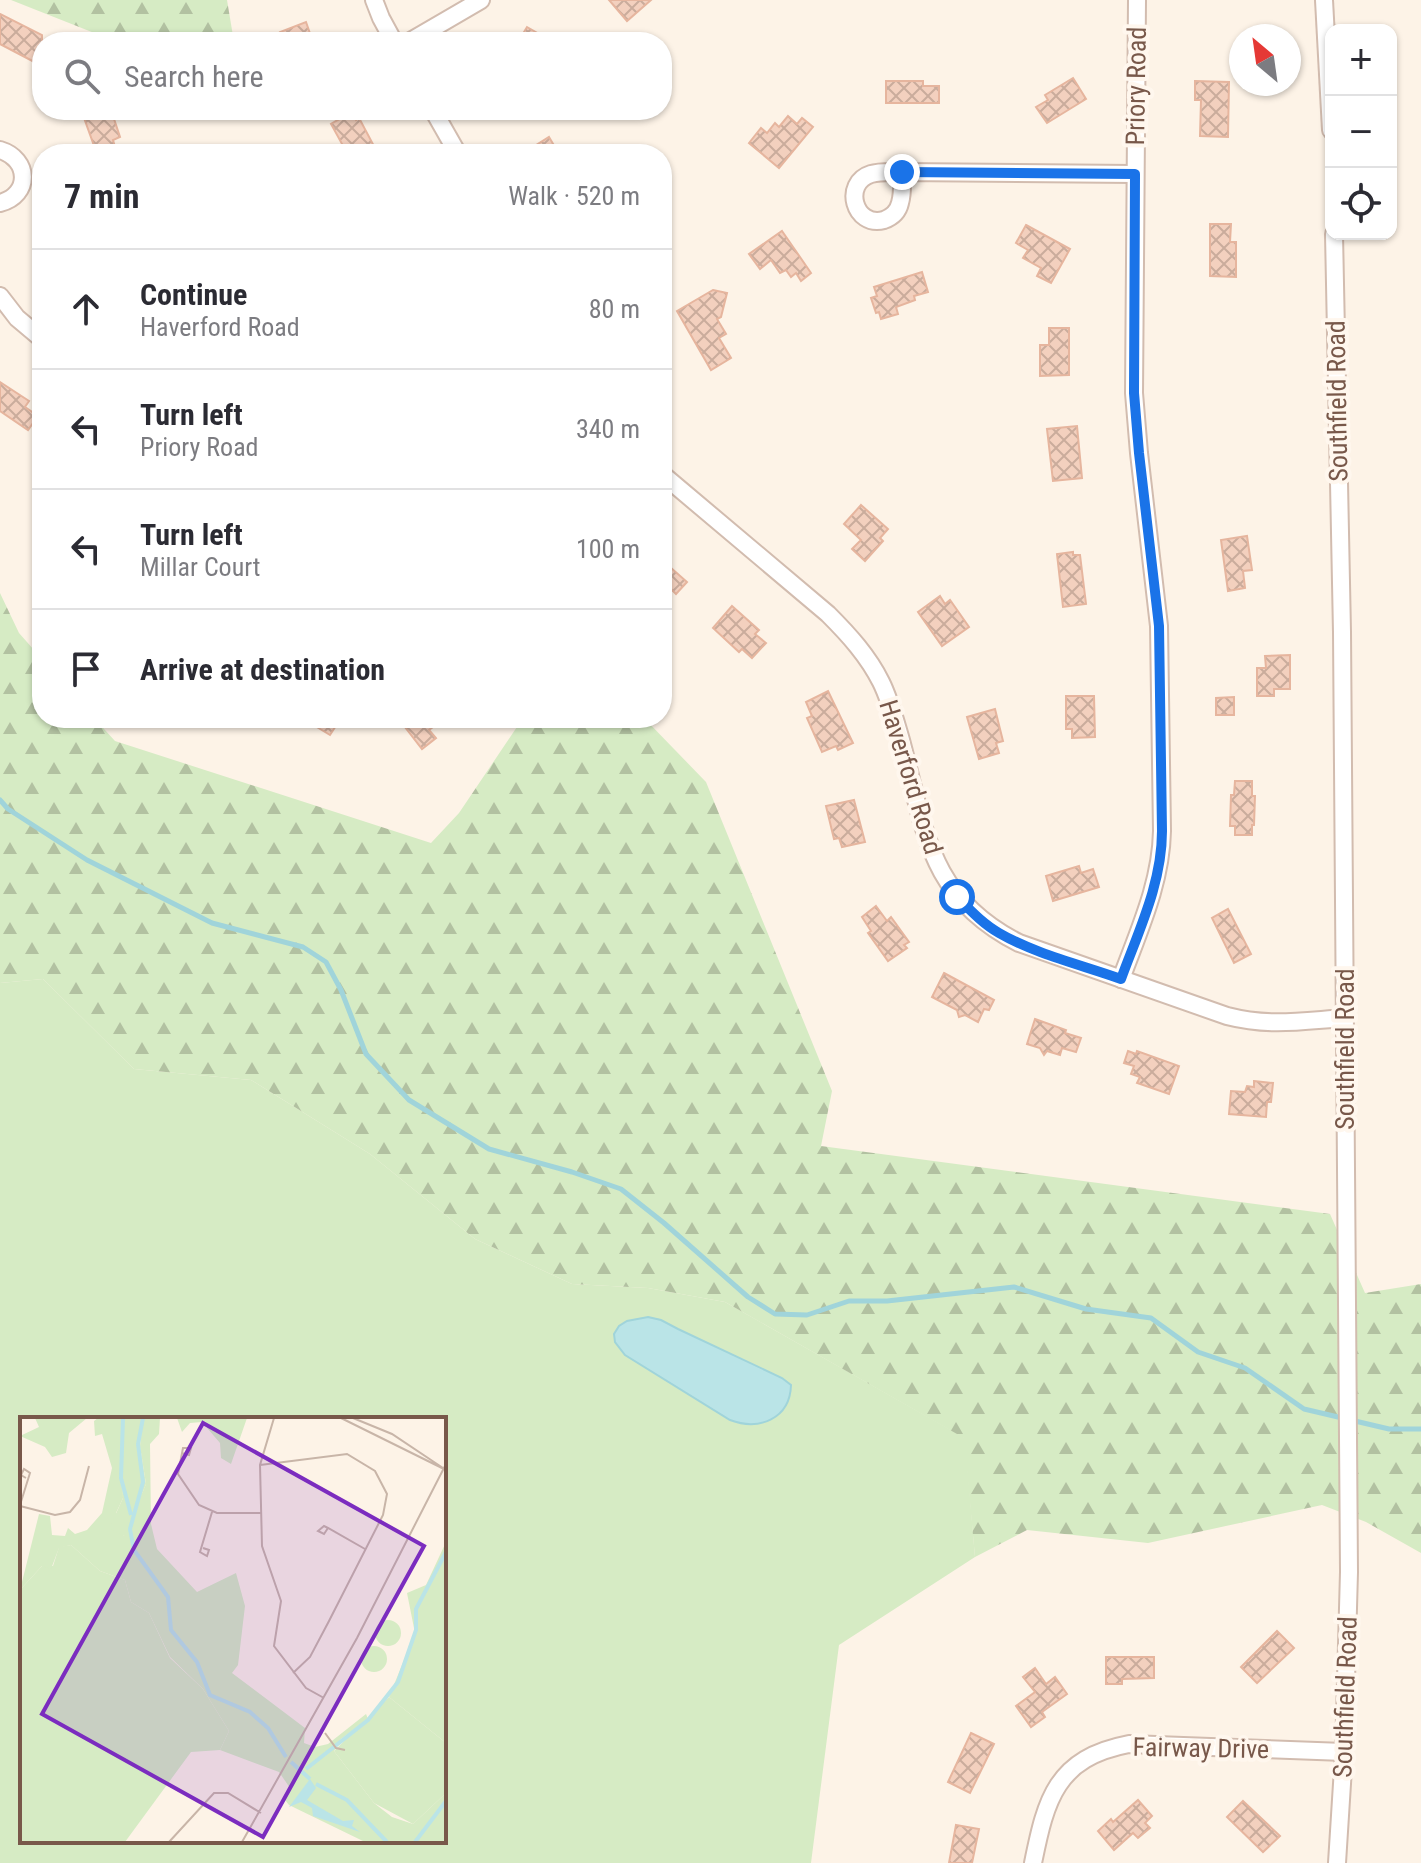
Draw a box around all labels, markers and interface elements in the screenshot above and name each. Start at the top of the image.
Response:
north arrow [1229,24,1301,96]
map controls [1325,24,1397,240]
button: + [1325,24,1397,96]
street label: Priory Road [1120,26,1152,146]
search box [32,32,672,120]
icon: search [60,54,104,98]
text: Search here [124,59,264,94]
button: − [1325,96,1397,168]
route end [884,154,920,190]
button: locate [1325,168,1397,240]
text: 7 min [64,176,140,216]
text: Walk · 520 m [508,181,640,211]
text: Continue [140,277,247,312]
icon: ahead [64,287,108,331]
text: 80 m [589,294,640,324]
text: Haverford Road [140,312,300,342]
street label: Southfield Road [1321,320,1353,482]
text: Turn left [140,397,243,432]
icon: left [64,407,108,451]
text: 340 m [576,414,640,444]
text: Priory Road [140,432,259,462]
text: Turn left [140,517,243,552]
icon: left [64,527,108,571]
text: 100 m [576,534,640,564]
text: Millar Court [140,552,261,582]
icon: arrive [64,647,108,691]
text: Arrive at destination [140,652,385,687]
street label: Haverford Road [873,696,949,858]
route start [939,879,975,915]
street label: Southfield Road [1330,968,1360,1130]
inset map [20,1417,446,1843]
street label: Southfield Road [1327,1616,1363,1778]
street label: Fairway Drive [1133,1732,1269,1764]

